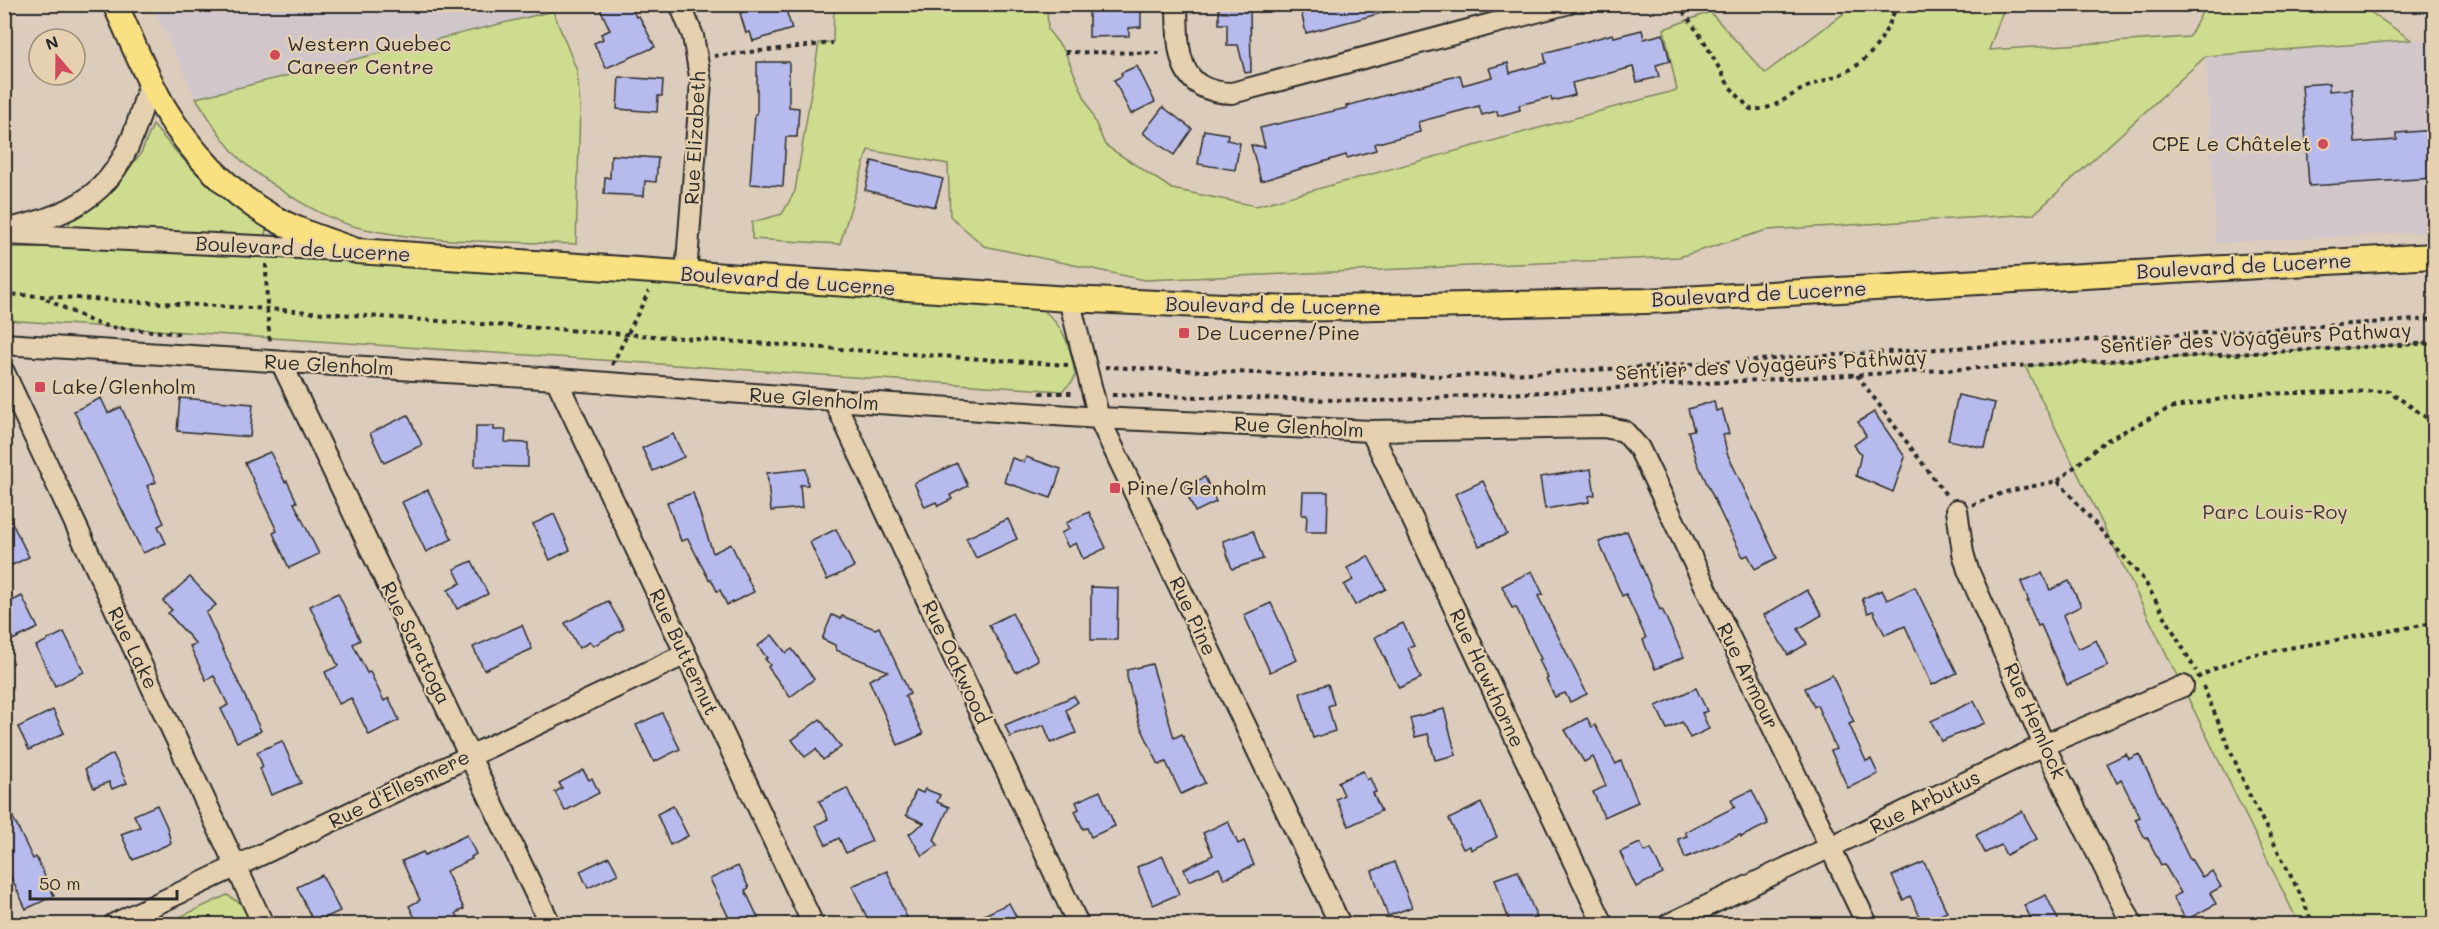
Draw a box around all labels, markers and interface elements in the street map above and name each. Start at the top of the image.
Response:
north arrow [27,27,87,87]
text: N [42,30,61,54]
place label: Western Quebec Career Centre [287,30,451,79]
marker: Western Quebec Career Centre [268,48,282,62]
street label: Rue Elizabeth [678,70,710,205]
place label: CPE Le Châtelet [2152,130,2311,156]
marker: CPE Le Châtelet [2316,137,2330,151]
street label: Boulevard de Lucerne [195,229,411,267]
street label: Boulevard de Lucerne [2136,246,2352,284]
street label: Boulevard de Lucerne [680,260,896,300]
street label: Boulevard de Lucerne [1651,274,1867,312]
street label: Boulevard de Lucerne [1165,290,1381,320]
street label: Sentier des Voyageurs Pathway [2100,316,2412,358]
place label: De Lucerne/Pine [1196,319,1360,345]
marker: De Lucerne/Pine [1177,326,1191,340]
street label: Sentier des Voyageurs Pathway [1615,343,1927,385]
street label: Rue Glenholm [263,348,395,380]
place label: Lake/Glenholm [52,373,196,399]
marker: Lake/Glenholm [33,380,47,394]
street label: Rue Glenholm [748,381,880,416]
street label: Rue Glenholm [1233,410,1365,442]
place label: Pine/Glenholm [1127,474,1267,500]
marker: Pine/Glenholm [1108,481,1122,495]
park label: Parc Louis-Roy [2202,498,2348,524]
street label: Rue Pine [1164,572,1224,659]
street label: Rue Saratoga [376,577,458,708]
street label: Rue Butternut [644,584,726,719]
street label: Rue Oakwood [917,596,997,728]
street label: Rue Lake [103,602,165,693]
street label: Rue Hawthorne [1444,604,1531,751]
street label: Rue Armour [1712,618,1786,733]
street label: Rue Hemlock [1999,658,2073,783]
street label: Rue d'Ellesmere [324,743,473,834]
street label: Rue Arbutus [1865,763,1984,839]
scale bar [30,863,177,901]
text: 50 m [39,871,81,895]

